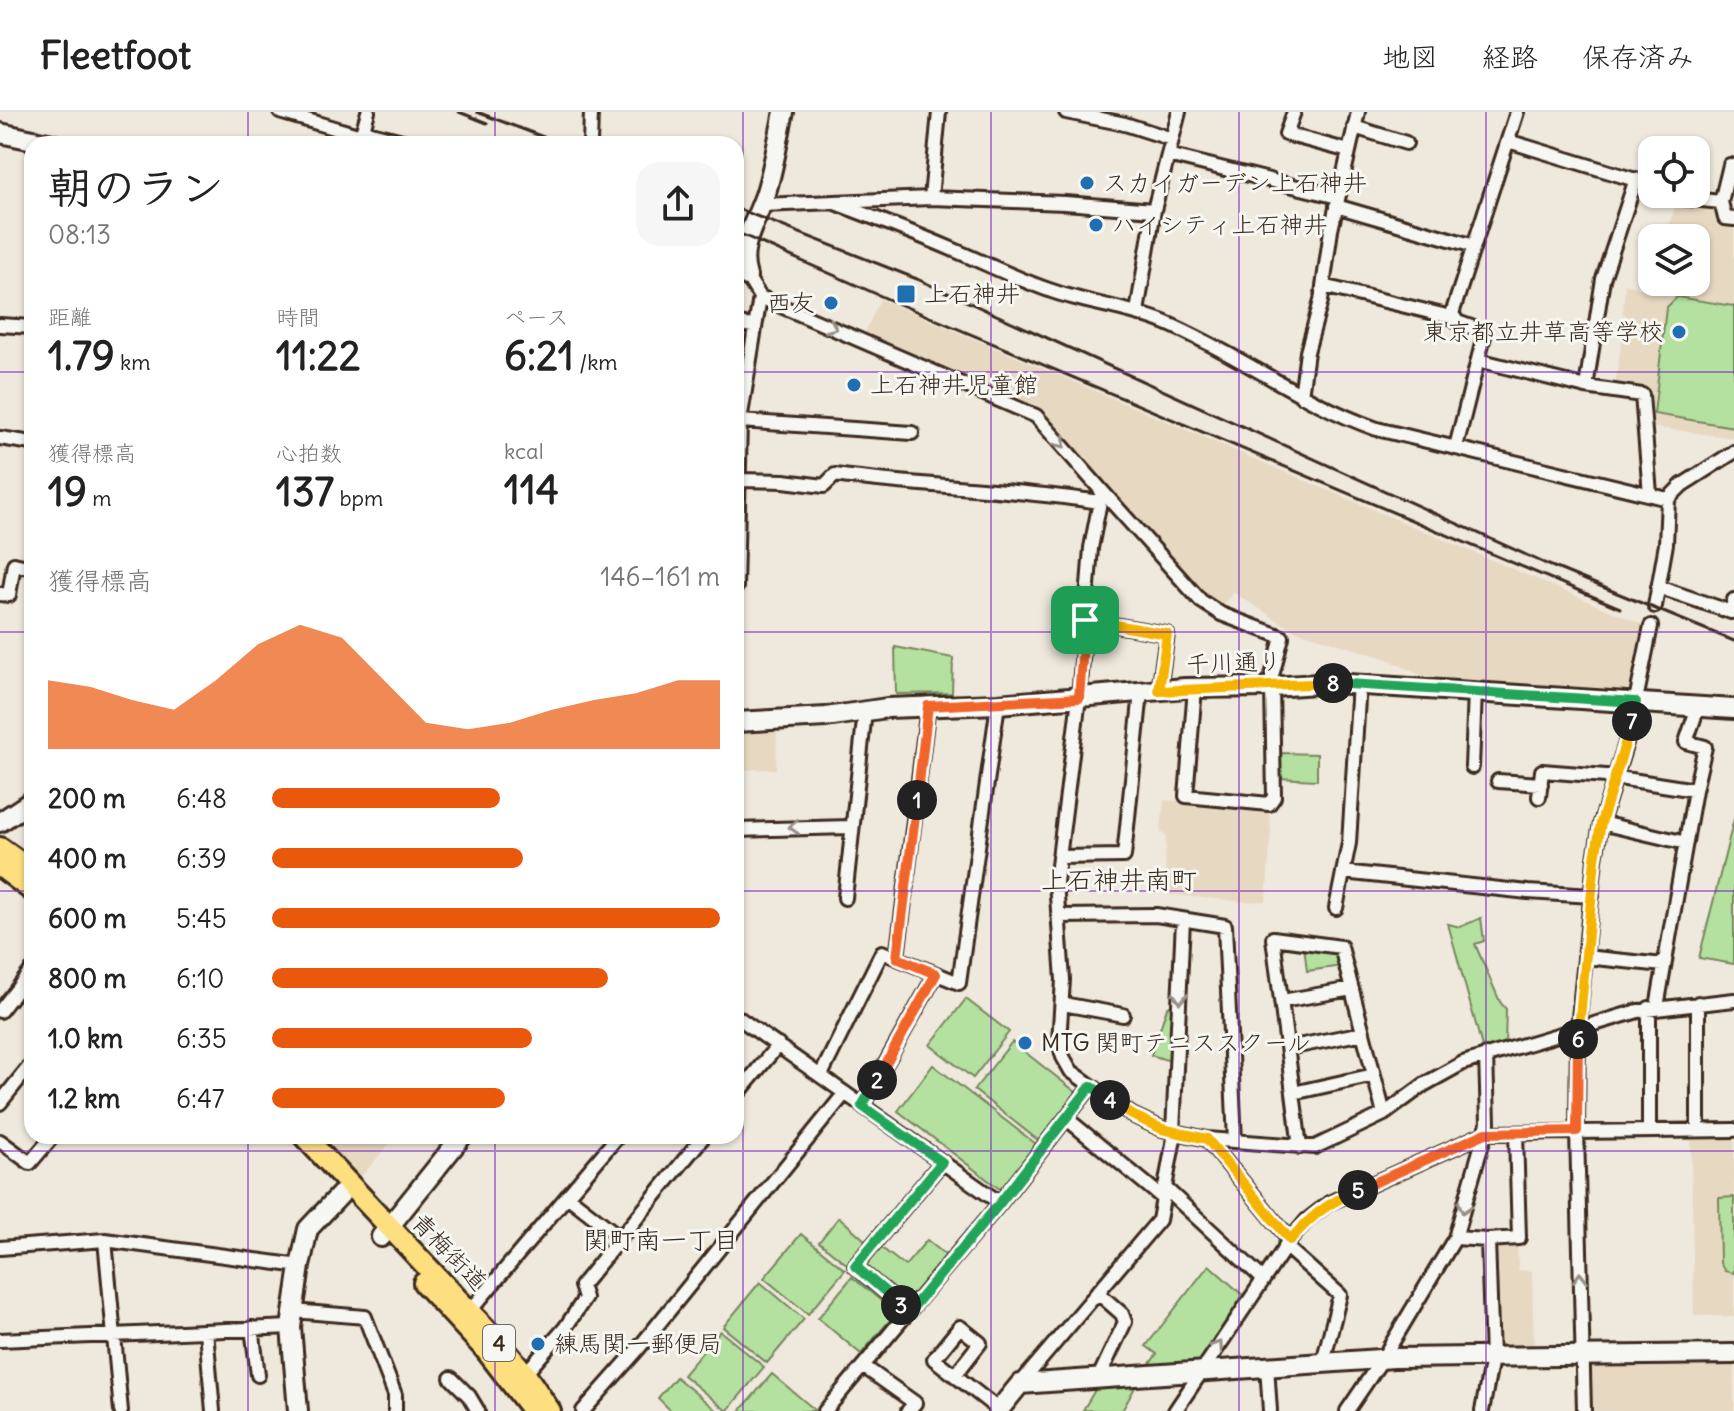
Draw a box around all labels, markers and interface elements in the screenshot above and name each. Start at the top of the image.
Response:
text: Fleetfoot [40,32,191,79]
text: 地図 [1382,39,1438,75]
text: 経路 [1482,39,1538,75]
text: 保存済み [1582,39,1694,75]
map controls [1638,136,1710,296]
button: locate [1638,136,1710,208]
text: 朝のラン [48,160,224,215]
button: share [636,162,720,246]
place label: スカイガーデン上石神井 [1103,167,1367,197]
marker: スカイガーデン上石神井 [1078,174,1096,192]
place label: ハイシティ上石神井 [1112,209,1328,239]
marker: ハイシティ上石神井 [1087,216,1105,234]
text: 08:13 [48,218,111,251]
button: layers [1638,224,1710,296]
place label: 上石神井 [924,278,1020,308]
marker: 上石神井 [895,283,917,305]
place label: 西友 [767,287,815,317]
marker: 西友 [822,294,840,312]
text: 距離 [48,303,92,331]
text: 時間 [276,303,320,331]
text: ペース [504,303,569,331]
place label: 東京都立井草高等学校 [1423,316,1663,346]
one-way arrow [824,318,838,334]
marker: 東京都立井草高等学校 [1670,323,1688,341]
text: 1.79 [48,331,115,381]
text: 11:22 [276,331,361,381]
text: 6:21 [504,331,574,381]
text: km [115,348,151,376]
text: /km [574,348,618,376]
place label: 上石神井児童館 [870,369,1038,399]
marker: 上石神井児童館 [845,376,863,394]
one-way arrow [1051,434,1066,448]
text: kcal [504,437,544,465]
text: 獲得標高 [48,439,136,467]
text: 心拍数 [276,439,342,467]
text: 114 [504,465,559,515]
text: 19 [48,467,87,517]
text: 137 [276,467,334,517]
text: m [87,484,111,512]
text: bpm [334,484,383,512]
text: 146–161 m [600,560,720,593]
text: 獲得標高 [48,564,152,597]
pin [1051,586,1119,654]
icon: arrive [1063,598,1107,642]
street label: 千川通り [1185,645,1282,679]
pin: 8 [1313,663,1353,703]
text: 8 [1327,669,1339,697]
pin: 7 [1612,701,1652,741]
text: 7 [1627,707,1637,735]
pin: 1 [897,780,937,820]
text: 200 m [48,782,125,815]
text: 6:48 [176,782,227,815]
text: 1 [913,786,921,814]
one-way arrow [787,818,800,835]
text: 400 m [48,842,126,875]
text: 6:39 [176,842,227,875]
district label: 上石神井南町 [1041,863,1197,896]
text: 600 m [48,902,126,935]
text: 5:45 [176,902,227,935]
text: 800 m [48,962,126,995]
text: 6:10 [176,962,224,995]
one-way arrow [1171,992,1188,1005]
pin: 6 [1558,1019,1598,1059]
text: 1.0 km [48,1022,123,1055]
text: 6:35 [176,1022,227,1055]
text: 6 [1572,1025,1584,1053]
place label: MTG 関町テニススクール [1041,1027,1310,1057]
marker: MTG 関町テニススクール [1016,1034,1034,1052]
pin: 2 [857,1060,897,1100]
text: 2 [871,1066,883,1094]
pin: 4 [1090,1080,1130,1120]
text: 1.2 km [48,1082,120,1115]
text: 6:47 [176,1082,224,1115]
text: 4 [1104,1086,1116,1114]
pin: 5 [1338,1170,1378,1210]
text: 5 [1352,1176,1364,1204]
one-way arrow [1457,1200,1473,1214]
street label: 青梅街道 [406,1206,494,1296]
district label: 関町南一丁目 [583,1223,739,1256]
one-way arrow [1572,1271,1589,1284]
pin: 3 [881,1285,921,1325]
text: 3 [895,1291,907,1319]
road number: 4 [483,1325,515,1361]
place label: 練馬関一郵便局 [554,1328,722,1358]
marker: 練馬関一郵便局 [529,1335,547,1353]
one-way arrow [1208,1341,1223,1355]

